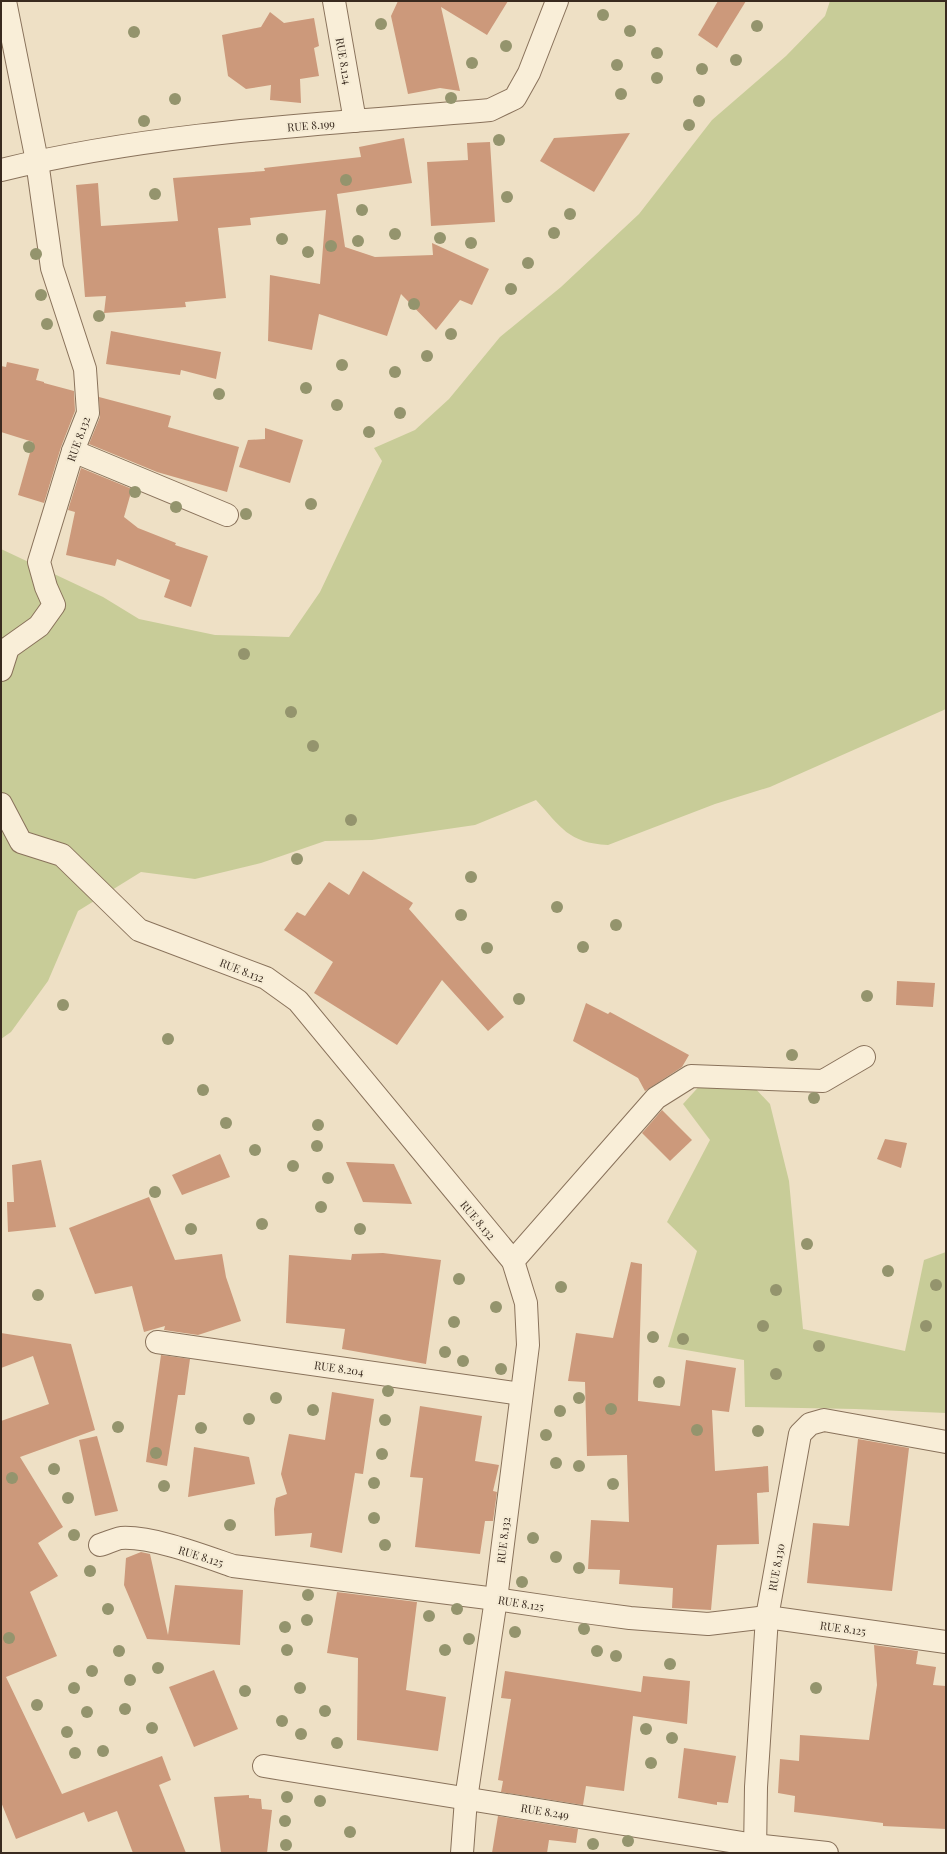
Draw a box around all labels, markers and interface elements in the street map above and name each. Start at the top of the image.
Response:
street label: RUE 8.124 [333,36,356,86]
street label: RUE 8.199 [287,115,336,135]
street label: RUE 8.132 [63,415,93,463]
street label: RUE 8.132 [218,955,266,985]
street label: RUE 8.132 [457,1197,499,1243]
street label: RUE 8.204 [313,1357,365,1379]
street label: RUE 8.132 [493,1516,513,1564]
street label: RUE 8.125 [177,1542,226,1570]
street label: RUE 8.130 [764,1542,788,1592]
street label: RUE 8.125 [497,1592,546,1614]
street label: RUE 8.125 [819,1617,867,1639]
street label: RUE 8.249 [520,1800,571,1822]

